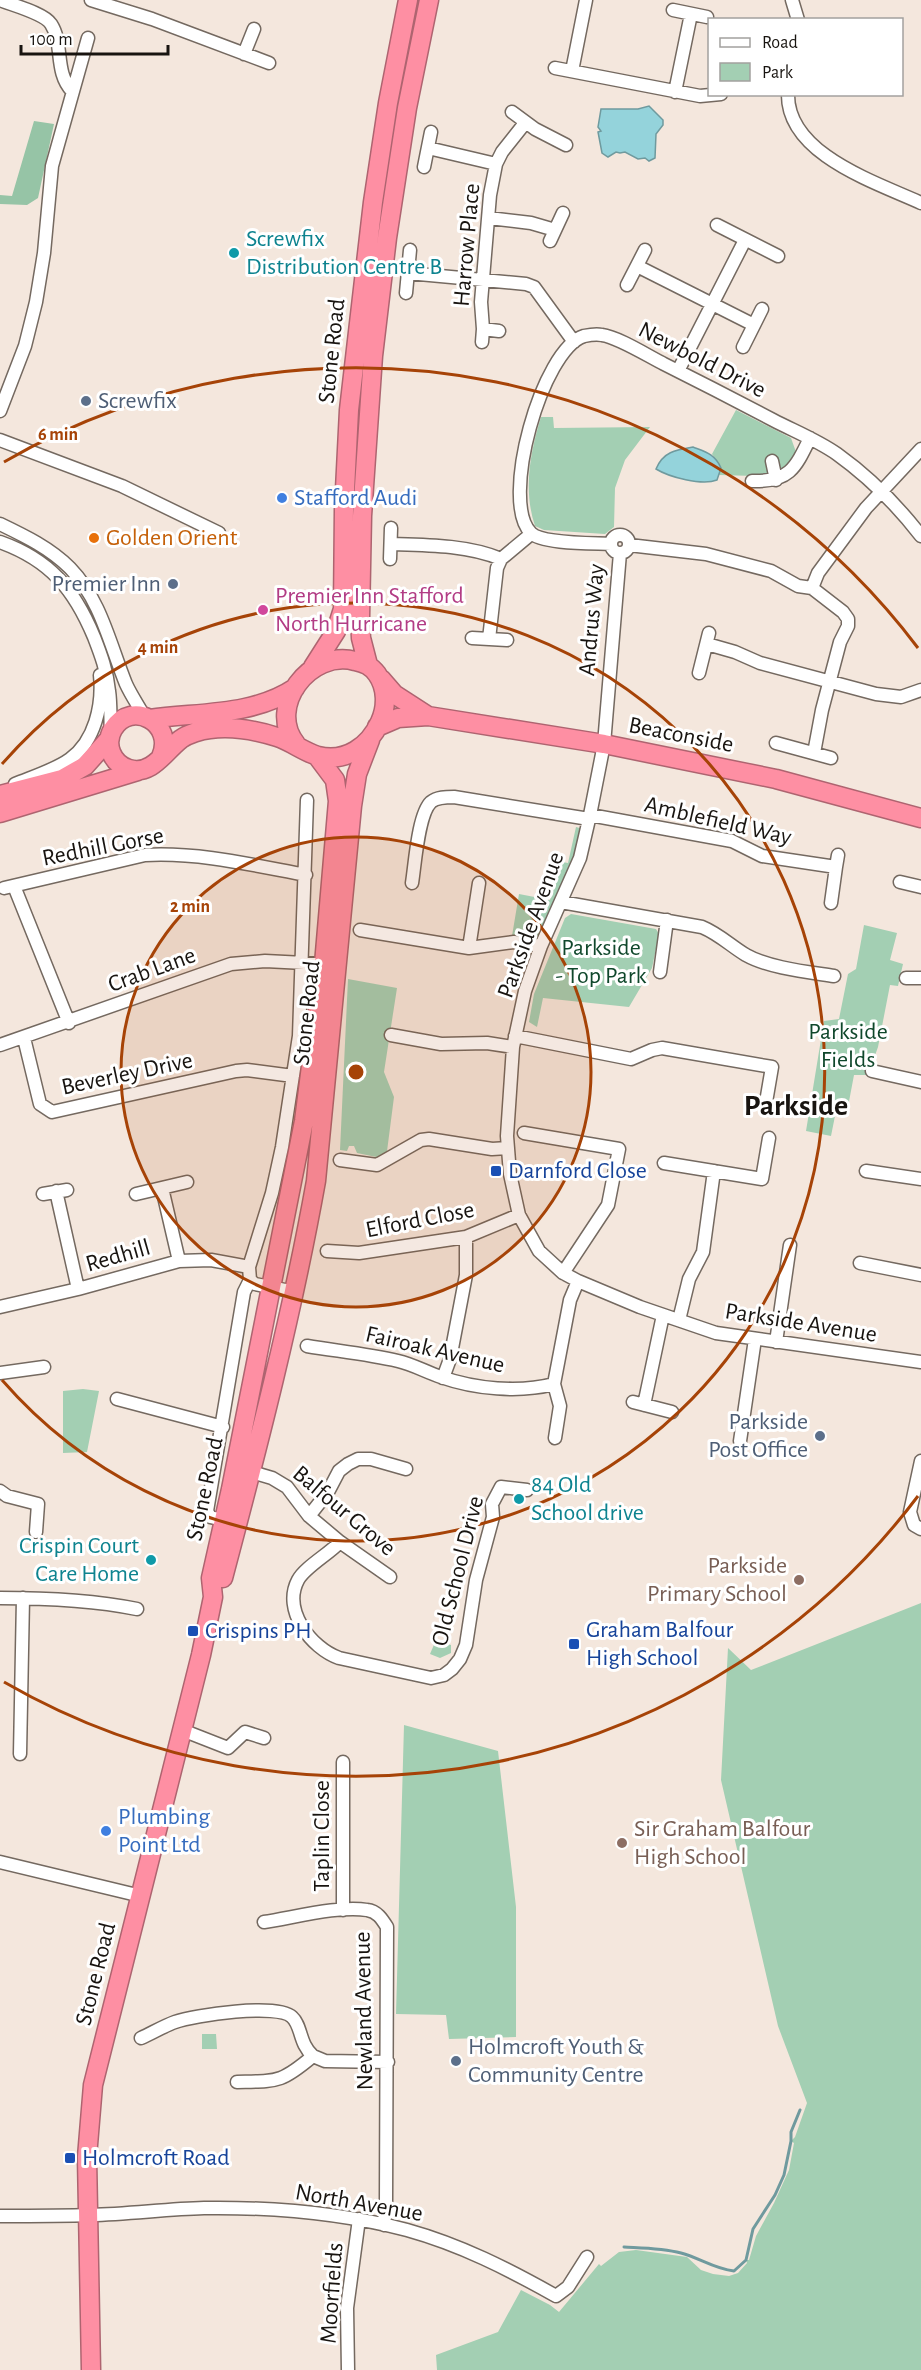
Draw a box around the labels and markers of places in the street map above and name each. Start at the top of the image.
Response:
place label: Screwfix Distribution Centre B [246,227,442,279]
marker: Screwfix Distribution Centre B [227,246,241,260]
place label: Screwfix [98,389,177,413]
marker: Screwfix [79,394,93,408]
place label: Stafford Audi [294,486,417,510]
marker: Stafford Audi [275,491,289,505]
place label: Golden Orient [106,526,238,550]
marker: Golden Orient [87,531,101,545]
place label: Premier Inn [52,572,161,596]
marker: Premier Inn [166,577,180,591]
place label: Premier Inn Stafford North Hurricane [275,584,464,636]
marker: Premier Inn Stafford North Hurricane [256,603,270,617]
centre of rings [346,1062,366,1082]
place label: Darnford Close [508,1159,647,1183]
marker: Darnford Close [489,1164,503,1178]
place label: Parkside Post Office [708,1410,808,1462]
marker: Parkside Post Office [813,1429,827,1443]
place label: 84 Old School drive [531,1473,644,1525]
marker: 84 Old School drive [512,1492,526,1506]
place label: Crispin Court Care Home [19,1534,139,1586]
marker: Crispin Court Care Home [144,1553,158,1567]
place label: Parkside Primary School [647,1554,787,1606]
marker: Parkside Primary School [792,1573,806,1587]
place label: Graham Balfour High School [586,1618,734,1670]
place label: Crispins PH [205,1619,312,1643]
marker: Crispins PH [186,1624,200,1638]
marker: Graham Balfour High School [567,1637,581,1651]
place label: Plumbing Point Ltd [118,1805,210,1857]
place label: Sir Graham Balfour High School [634,1817,810,1869]
marker: Plumbing Point Ltd [99,1824,113,1838]
marker: Sir Graham Balfour High School [615,1836,629,1850]
place label: Holmcroft Youth & Community Centre [468,2035,644,2087]
marker: Holmcroft Youth & Community Centre [449,2054,463,2068]
place label: Holmcroft Road [82,2146,230,2170]
marker: Holmcroft Road [63,2151,77,2165]

